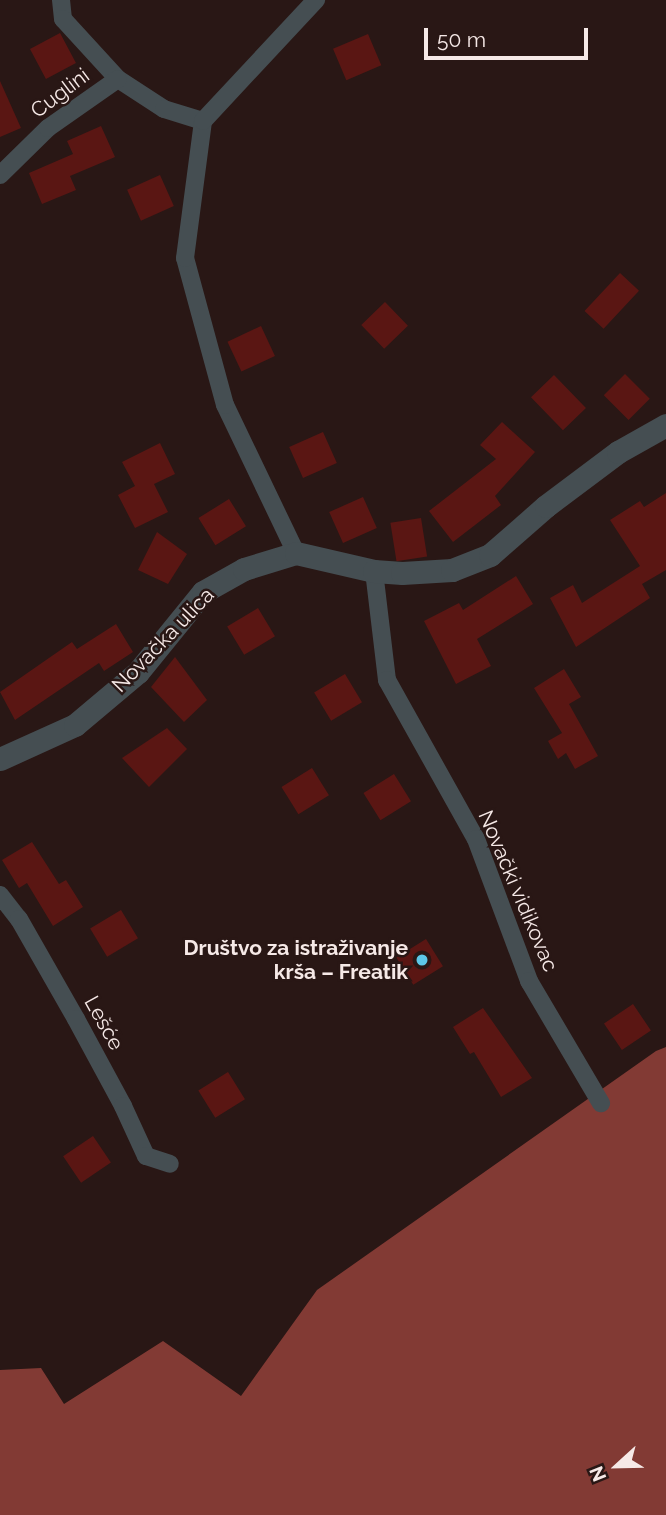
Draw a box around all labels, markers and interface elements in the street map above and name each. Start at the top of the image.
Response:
scale bar [428,14,592,58]
text: 50 m [437,27,486,52]
street label: Cuglini [26,63,94,123]
street label: Novačka ulica [107,582,219,698]
street label: Novački vidikovac [473,806,563,976]
place label: Društvo za istraživanje krša – Freatik [184,935,408,985]
marker: Društvo za istraživanje krša – Freatik [414,952,430,968]
street label: Lešće [79,991,129,1055]
north arrow [582,1431,652,1501]
text: N [585,1463,610,1485]

